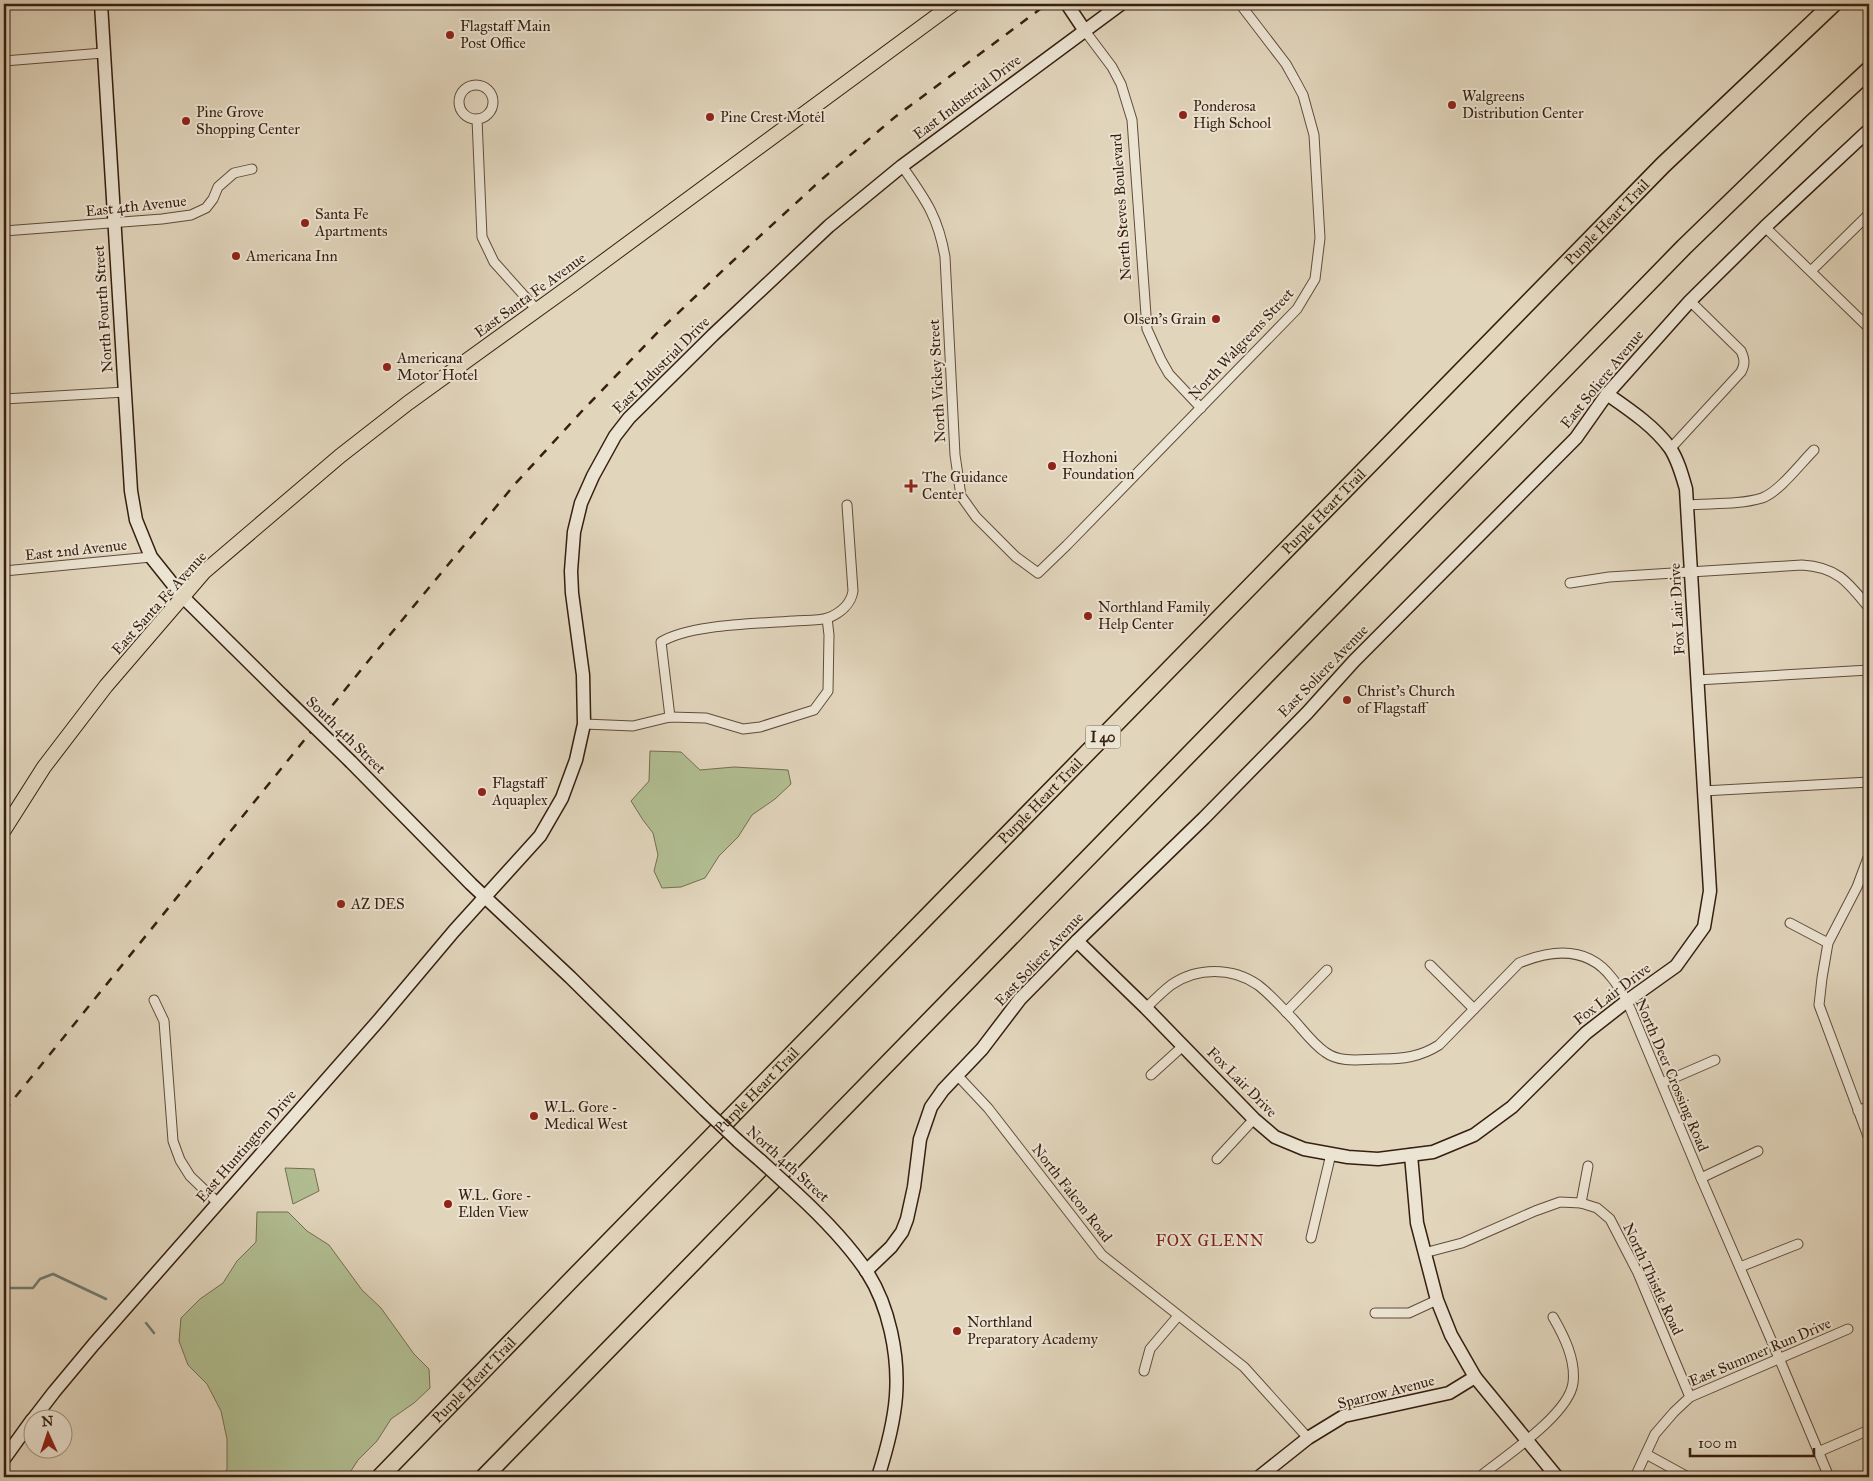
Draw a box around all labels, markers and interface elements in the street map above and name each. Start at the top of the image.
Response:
place label: Flagstaff Main Post Office [460,17,551,52]
marker: Flagstaff Main Post Office [444,29,456,41]
street label: East Industrial Drive [910,51,1024,143]
place label: Walgreens Distribution Center [1462,87,1584,122]
place label: Ponderosa High School [1193,97,1272,132]
marker: Walgreens Distribution Center [1446,99,1458,111]
place label: Pine Grove Shopping Center [196,103,300,138]
place label: Pine Crest Motel [720,108,826,126]
marker: Ponderosa High School [1177,109,1189,121]
marker: Pine Crest Motel [704,111,716,123]
marker: Pine Grove Shopping Center [180,115,192,127]
street label: North Steves Boulevard [1107,133,1135,281]
street label: Purple Heart Trail [1561,175,1654,269]
street label: East 4th Avenue [85,192,187,220]
place label: Santa Fe Apartments [314,205,388,240]
marker: Santa Fe Apartments [299,217,311,229]
street label: North Fourth Street [90,244,116,373]
place label: Americana Inn [245,247,338,265]
street label: East Santa Fe Avenue [471,249,589,341]
marker: Americana Inn [230,250,242,262]
street label: North Walgreens Street [1185,284,1298,403]
place label: Olsen's Grain [1123,310,1206,328]
street label: East Industrial Drive [609,313,713,417]
marker: Olsen's Grain [1210,313,1222,325]
street label: North Vickey Street [925,318,949,443]
street label: East Soliere Avenue [1557,326,1647,432]
place label: Americana Motor Hotel [396,349,479,384]
marker: Americana Motor Hotel [381,361,393,373]
place label: Hozhoni Foundation [1062,448,1134,483]
marker: Hozhoni Foundation [1046,460,1058,472]
street label: Purple Heart Trail [1278,464,1370,558]
place label: The Guidance Center [922,468,1008,503]
marker: The Guidance Center [904,479,918,493]
street label: East 2nd Avenue [24,536,128,564]
street label: East Santa Fe Avenue [108,548,210,658]
street label: Fox Lair Drive [1666,563,1688,655]
place label: Northland Family Help Center [1098,598,1211,633]
marker: Northland Family Help Center [1082,610,1094,622]
street label: East Soliere Avenue [1274,621,1372,721]
place label: Christ's Church of Flagstaff [1357,682,1456,717]
street label: South 4th Street [302,693,390,778]
marker: Christ's Church of Flagstaff [1341,694,1353,706]
road number: I 40 [1086,726,1120,749]
street label: Purple Heart Trail [994,754,1087,848]
place label: Flagstaff Aquaplex [491,774,548,810]
marker: Flagstaff Aquaplex [476,786,488,798]
place label: AZ DES [350,895,405,913]
marker: AZ DES [335,898,347,910]
street label: East Soliere Avenue [991,908,1087,1010]
street label: Fox Lair Drive [1570,959,1654,1029]
street label: North Deer Crossing Road [1632,996,1713,1155]
street label: Purple Heart Trail [711,1043,803,1137]
street label: Fox Lair Drive [1203,1043,1281,1121]
street label: East Huntington Drive [192,1086,300,1206]
place label: W.L. Gore - Medical West [544,1098,628,1133]
marker: W.L. Gore - Medical West [528,1110,540,1122]
street label: North 4th Street [743,1122,834,1206]
street label: North Falcon Road [1028,1140,1116,1246]
place label: W.L. Gore - Elden View [458,1186,532,1221]
marker: W.L. Gore - Elden View [442,1198,454,1210]
street label: North Thistle Road [1619,1220,1687,1338]
district label: FOX GLENN [1155,1231,1265,1250]
place label: Northland Preparatory Academy [967,1313,1099,1348]
street label: East Summer Run Drive [1686,1314,1834,1390]
marker: Northland Preparatory Academy [951,1325,963,1337]
street label: Purple Heart Trail [428,1333,520,1427]
street label: Sparrow Avenue [1336,1371,1436,1413]
north arrow [22,1408,72,1458]
text: N [41,1413,54,1430]
scale bar [1690,1426,1814,1458]
text: 100 m [1698,1434,1738,1452]

